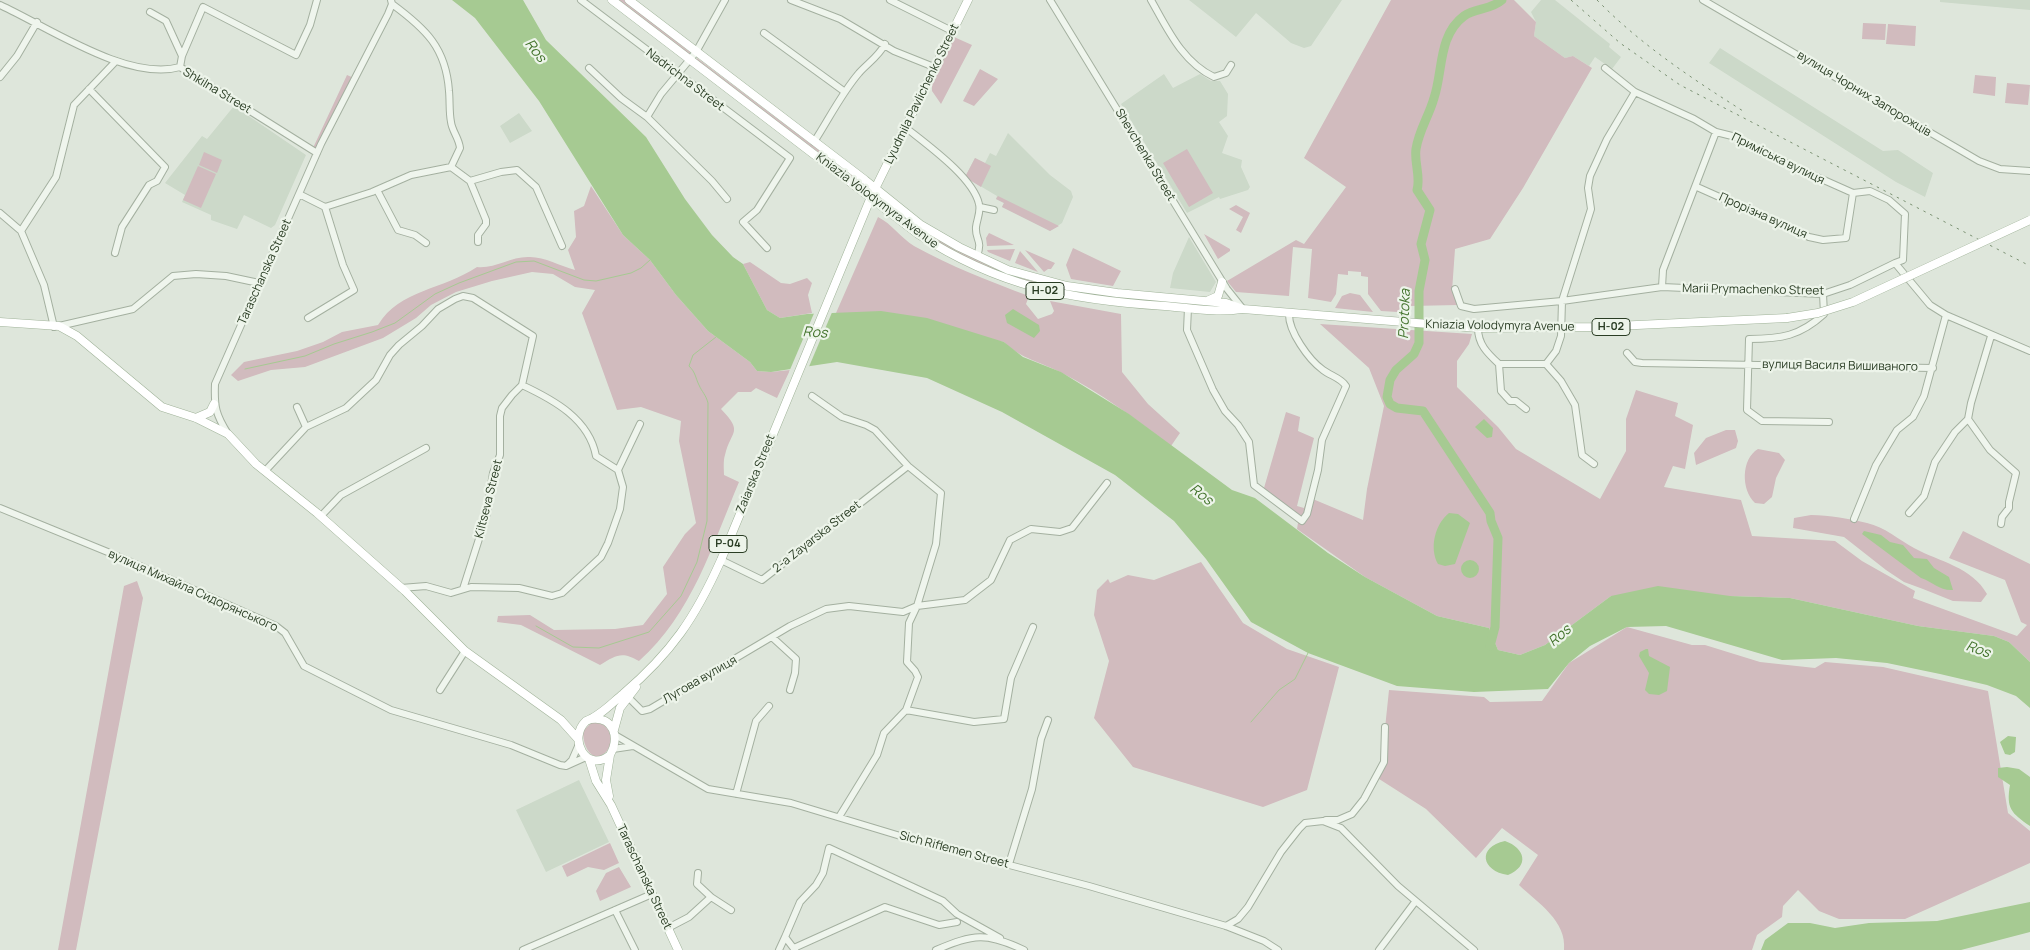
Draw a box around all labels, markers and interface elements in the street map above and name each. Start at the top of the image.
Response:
street label: Lyudmila Pavlichenko Street [882,21,962,167]
water label: Ros [521,36,549,66]
street label: Nadrichna Street [643,46,727,114]
street label: вулиця Чорних Запорожців [1794,48,1934,140]
street label: Shkilna Street [180,65,254,117]
street label: Shevchenka Street [1112,106,1178,204]
street label: Приміська вулиця [1729,130,1827,188]
street label: Kniazia Volodymyra Avenue [813,150,941,252]
street label: Прорізна вулиця [1717,190,1809,242]
street label: Taraschanska Street [235,217,295,327]
road number: Н-02 [1026,282,1064,300]
street label: Marii Prymachenko Street [1682,282,1824,298]
water label: Protoka [1396,289,1414,339]
street label: Kniazia Volodymyra Avenue [1425,317,1575,335]
road number: Н-02 [1592,318,1630,336]
water label: Ros [802,324,828,342]
street label: вулиця Василя Вишиваного [1762,357,1918,375]
street label: Zaiarska Street [734,432,778,516]
street label: Kiltseva Street [472,458,506,540]
water label: Ros [1186,481,1216,509]
street label: 2-a Zayarska Street [770,498,864,576]
road number: Р-04 [709,536,747,552]
street label: вулиця Михайла Сидорянського [106,547,280,635]
water label: Ros [1545,622,1575,650]
water label: Ros [1964,638,1992,662]
street label: Лугова вулиця [660,653,740,707]
street label: Taraschanska Street [613,822,675,932]
street label: Sich Riflemen Street [898,828,1010,872]

